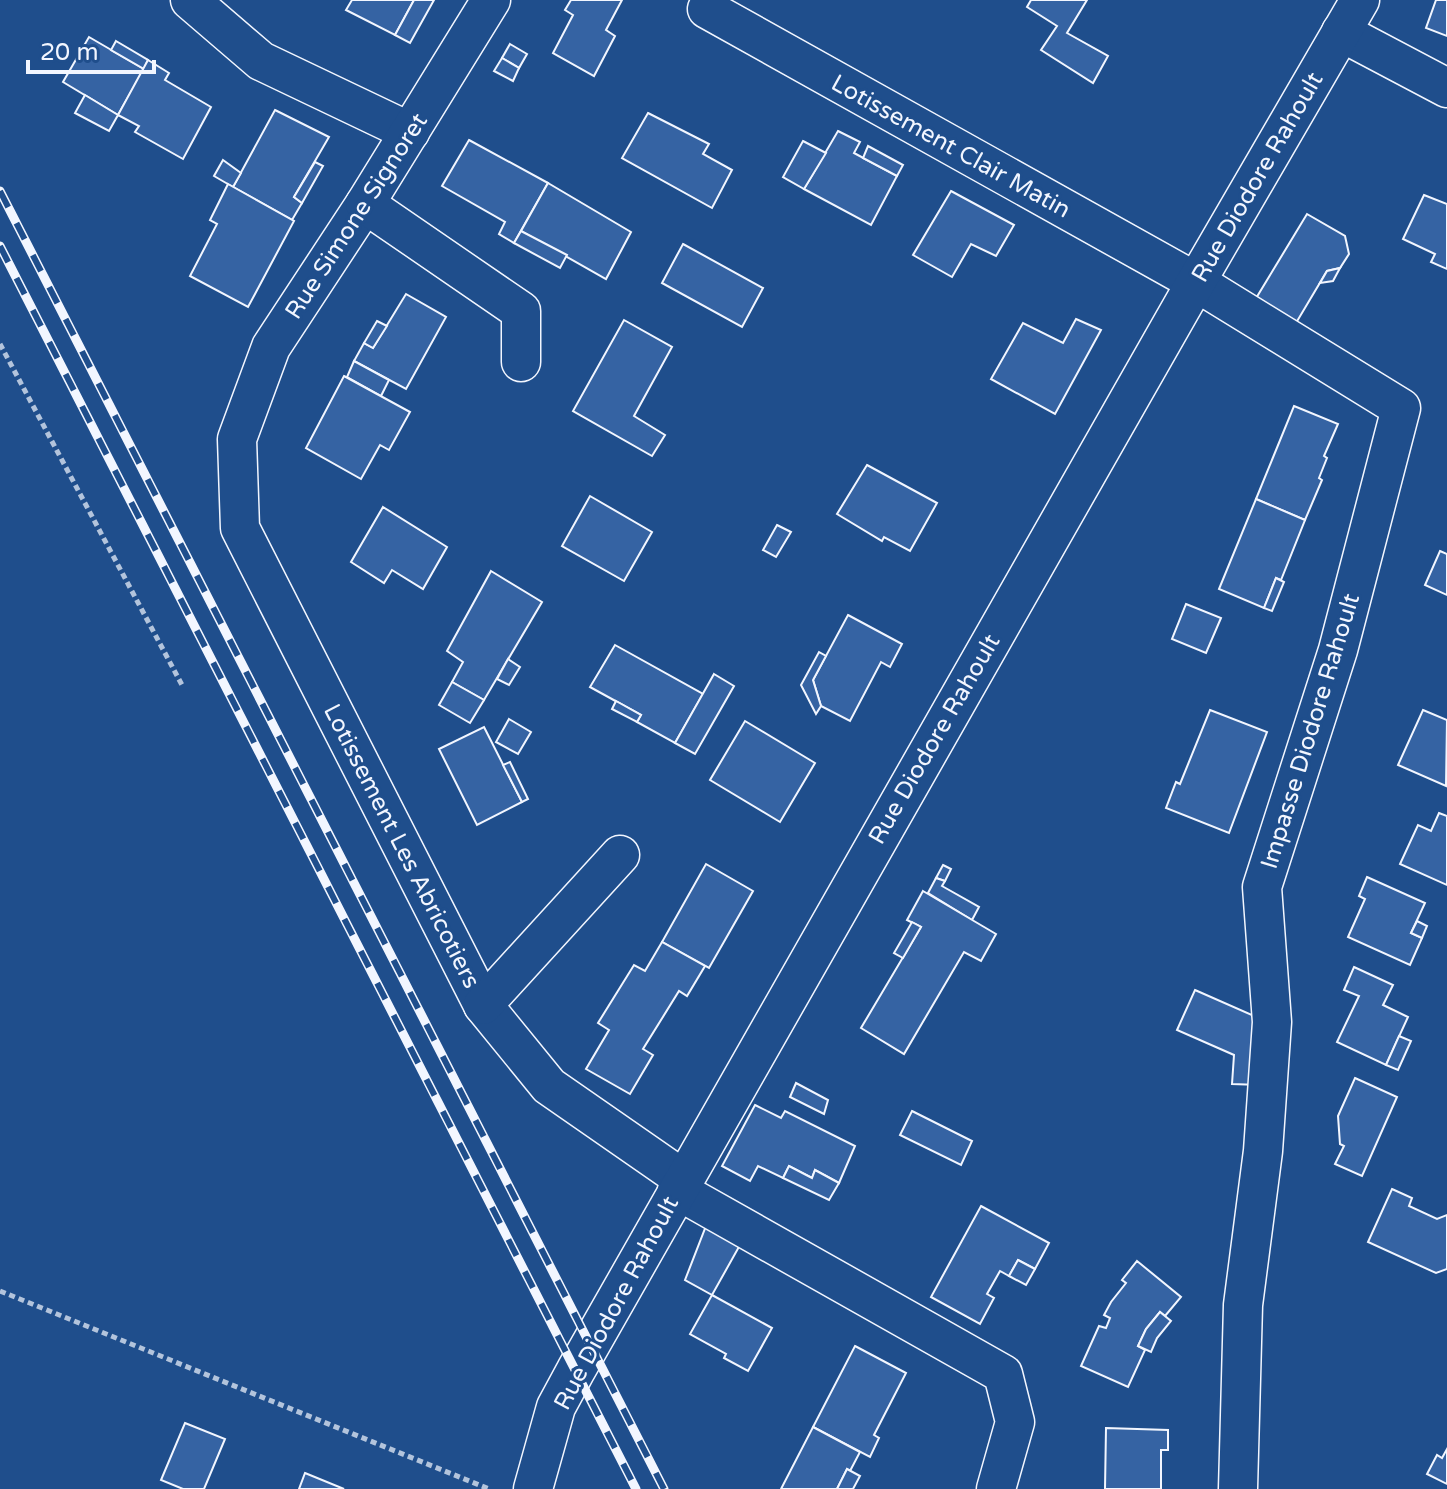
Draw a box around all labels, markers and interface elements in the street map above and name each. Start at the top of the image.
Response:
scale bar [28,24,154,74]
text: 20 m [40,38,98,67]
street label: Rue Diodore Rahoult [1185,67,1329,287]
street label: Lotissement Clair Matin [826,69,1075,224]
street label: Rue Simone Signoret [279,108,434,325]
street label: Impasse Diodore Rahoult [1255,590,1366,872]
street label: Rue Diodore Rahoult [862,629,1006,849]
street label: Lotissement Les Abricotiers [317,699,486,993]
street label: Rue Diodore Rahoult [548,1191,685,1415]

